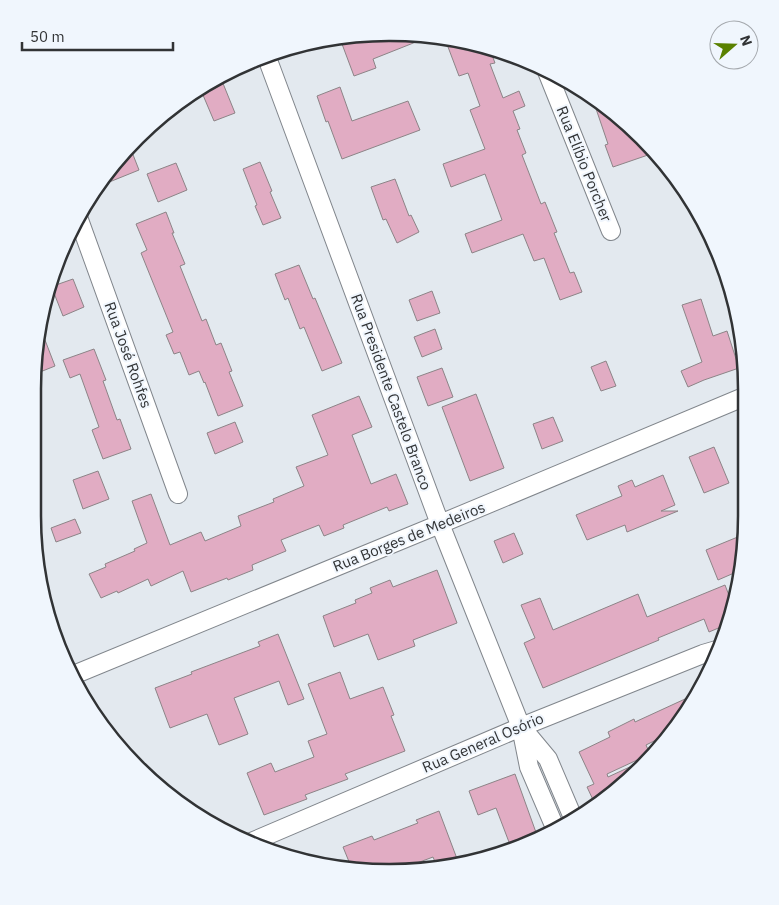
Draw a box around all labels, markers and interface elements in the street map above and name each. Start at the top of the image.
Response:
scale bar [22,20,174,52]
north arrow [709,20,759,70]
text: 50 m [30,27,65,46]
text: N [736,33,756,48]
street label: Rua Elíbio Porcher [553,103,617,225]
street label: Rua Presidente Castelo Branco [347,291,436,493]
street label: Rua José Rohfes [100,299,156,410]
street label: Rua Borges de Medeiros [330,497,488,576]
street label: Rua General Osório [419,708,546,777]

